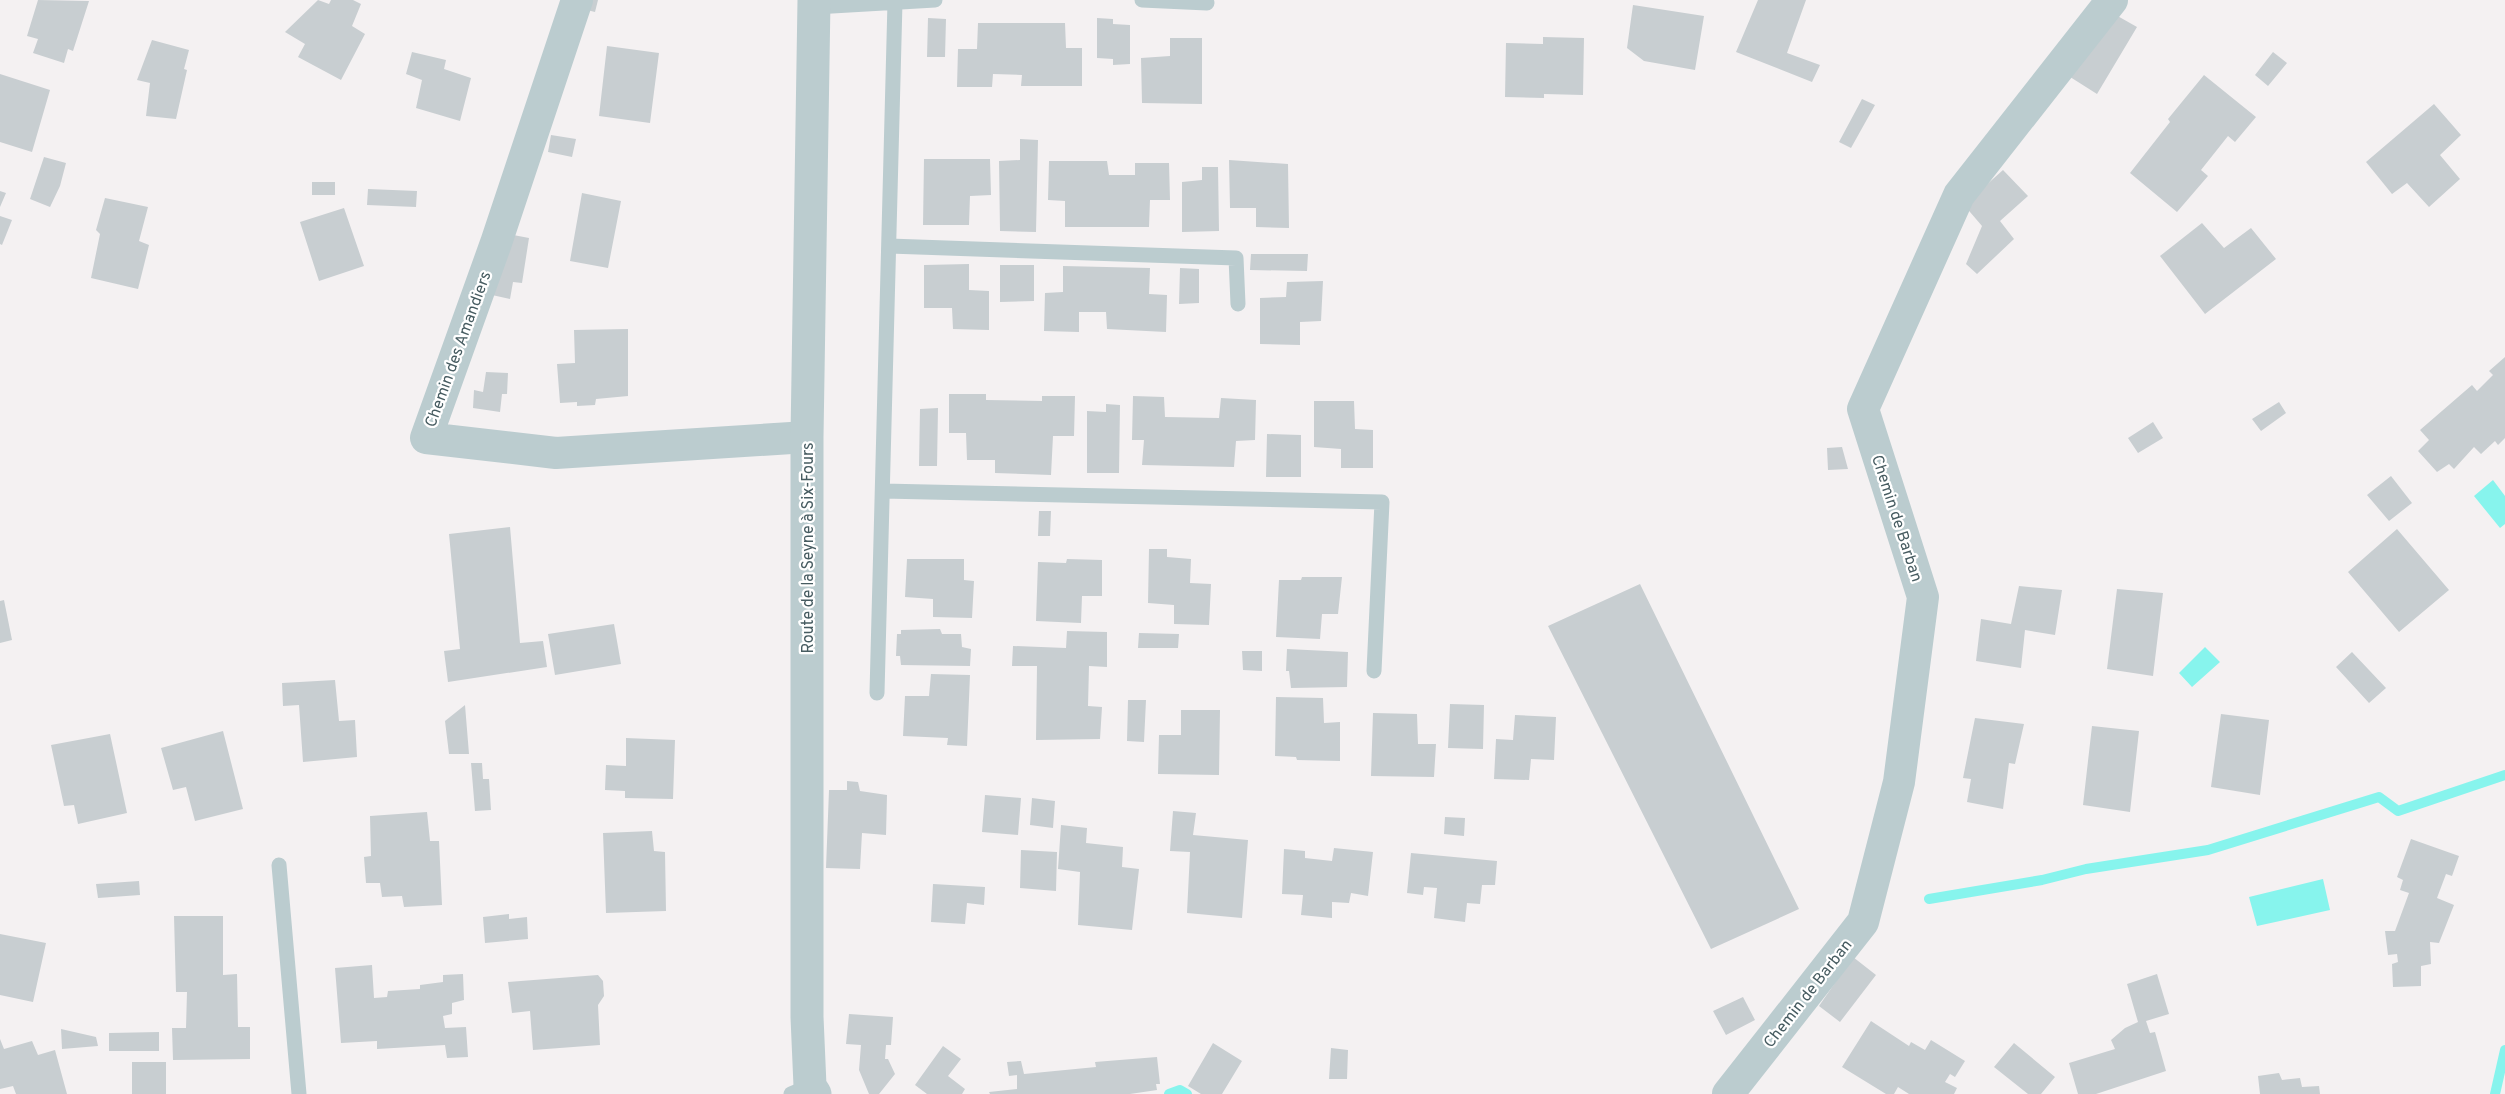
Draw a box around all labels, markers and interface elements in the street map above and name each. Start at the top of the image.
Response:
street label: Chemin des Amandiers [421,269,496,430]
street label: Route de la Seyne à Six-Fours [799,442,819,654]
street label: Chemin de Barban [1866,453,1926,585]
street label: Chemin de Barban [1760,936,1857,1053]

